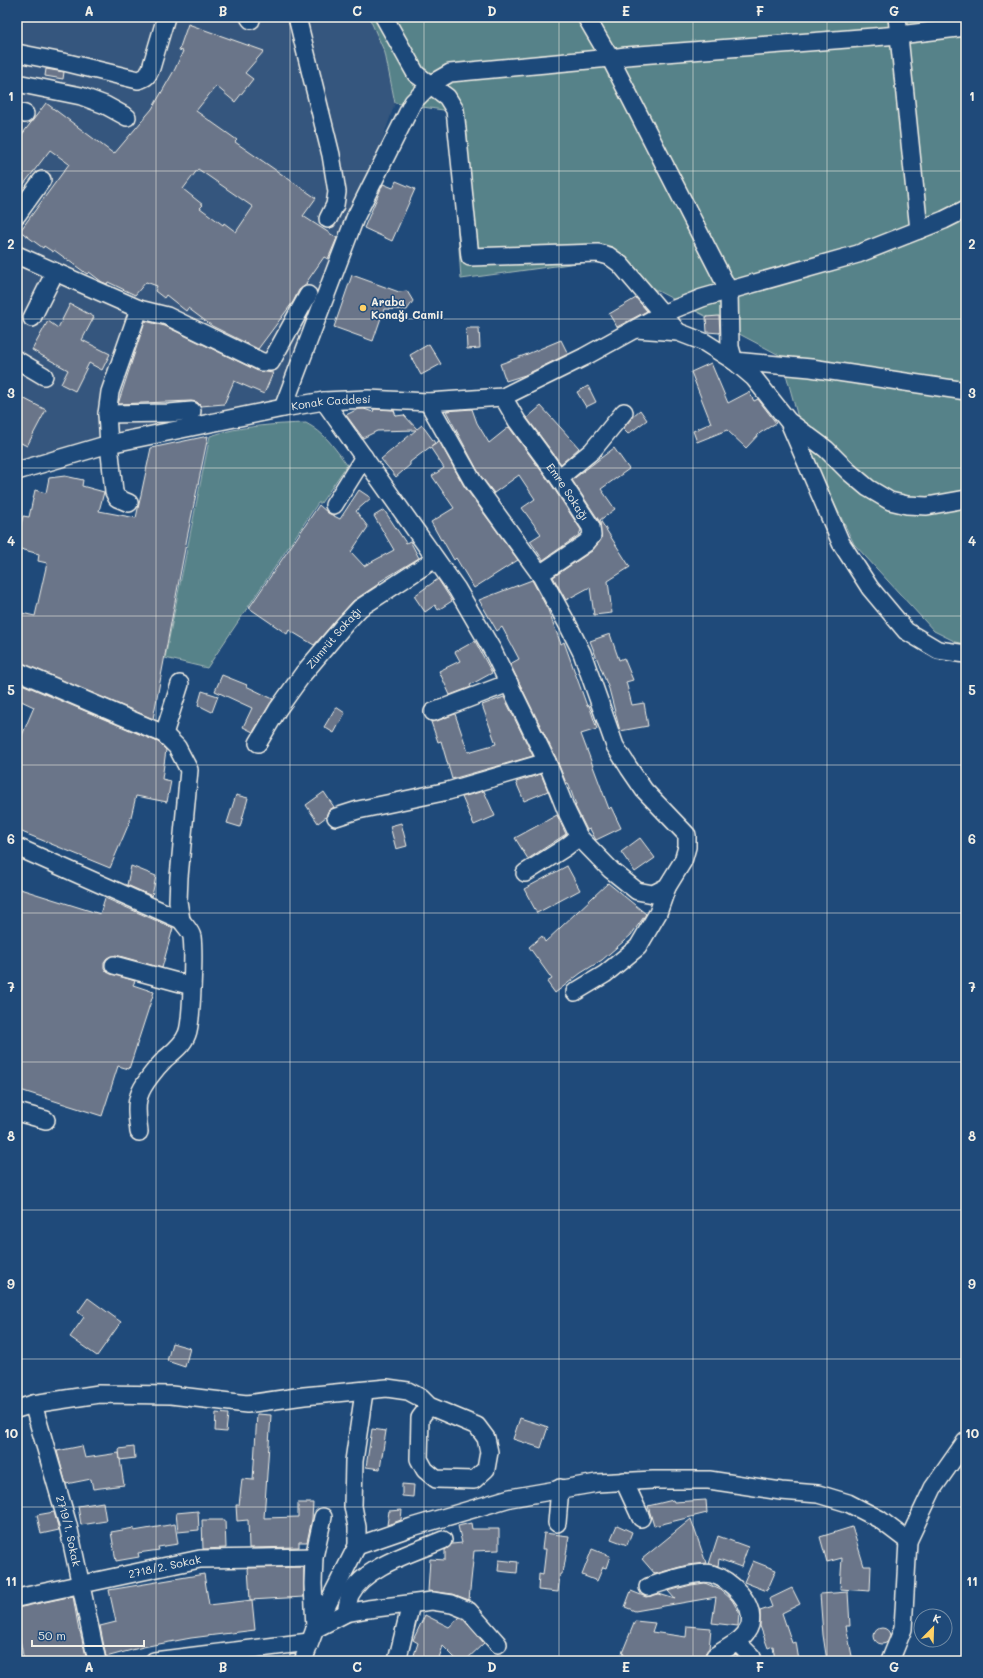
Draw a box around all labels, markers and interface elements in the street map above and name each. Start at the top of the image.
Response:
text: A [84,2,94,19]
text: B [219,2,228,19]
text: C [352,2,362,19]
text: D [487,2,497,19]
text: E [622,2,630,19]
text: F [756,2,764,19]
text: G [889,2,899,19]
text: 1 [8,87,14,104]
text: 1 [969,87,975,104]
text: 2 [7,235,15,252]
text: 2 [968,235,976,252]
place label: Araba Konağı Camii [371,294,443,322]
marker: Araba Konağı Camii [358,303,368,313]
text: 3 [7,384,15,401]
text: 3 [968,384,976,401]
street label: Konak Caddesi [290,391,371,413]
street label: Emre Sokağı [543,460,593,523]
text: 4 [7,532,15,549]
text: 4 [968,532,976,549]
street label: Zümrüt Sokağı [303,603,364,672]
text: 5 [7,681,15,698]
text: 5 [968,681,976,698]
text: 6 [7,830,15,847]
text: 6 [968,830,976,847]
text: 7 [7,978,15,995]
text: 7 [968,978,976,995]
text: 8 [7,1127,15,1144]
text: 8 [968,1127,976,1144]
text: 9 [7,1275,15,1292]
text: 9 [968,1275,976,1292]
text: 10 [4,1424,18,1441]
text: 10 [965,1424,979,1441]
street label: 2719/1. Sokak [53,1494,85,1568]
street label: 2718/2. Sokak [127,1551,202,1581]
text: 11 [5,1572,17,1589]
text: 11 [966,1572,978,1589]
north arrow [913,1608,953,1648]
text: K [931,1610,943,1627]
scale bar [32,1622,144,1648]
text: 50 m [38,1627,66,1643]
text: A [84,1658,94,1675]
text: B [219,1658,228,1675]
text: C [352,1658,362,1675]
text: D [487,1658,497,1675]
text: E [622,1658,630,1675]
text: F [756,1658,764,1675]
text: G [889,1658,899,1675]

